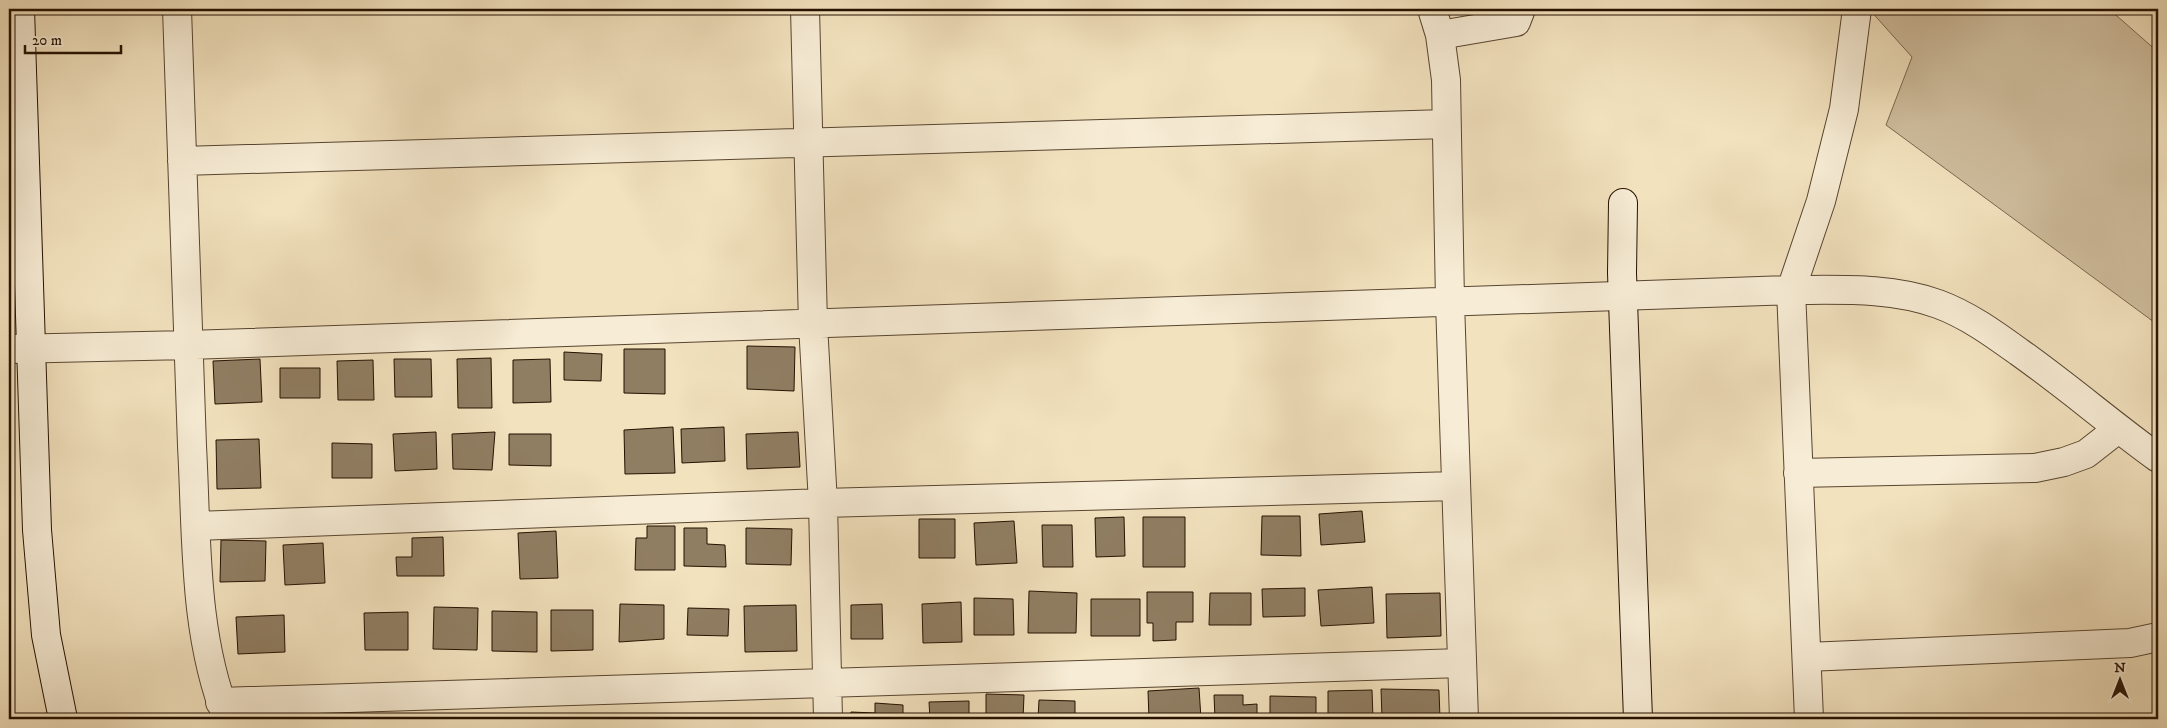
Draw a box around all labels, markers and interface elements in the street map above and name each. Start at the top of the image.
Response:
scale bar [25,22,121,54]
text: 20 m [32,31,62,50]
north arrow [2094,656,2144,706]
text: N [2114,659,2126,677]

